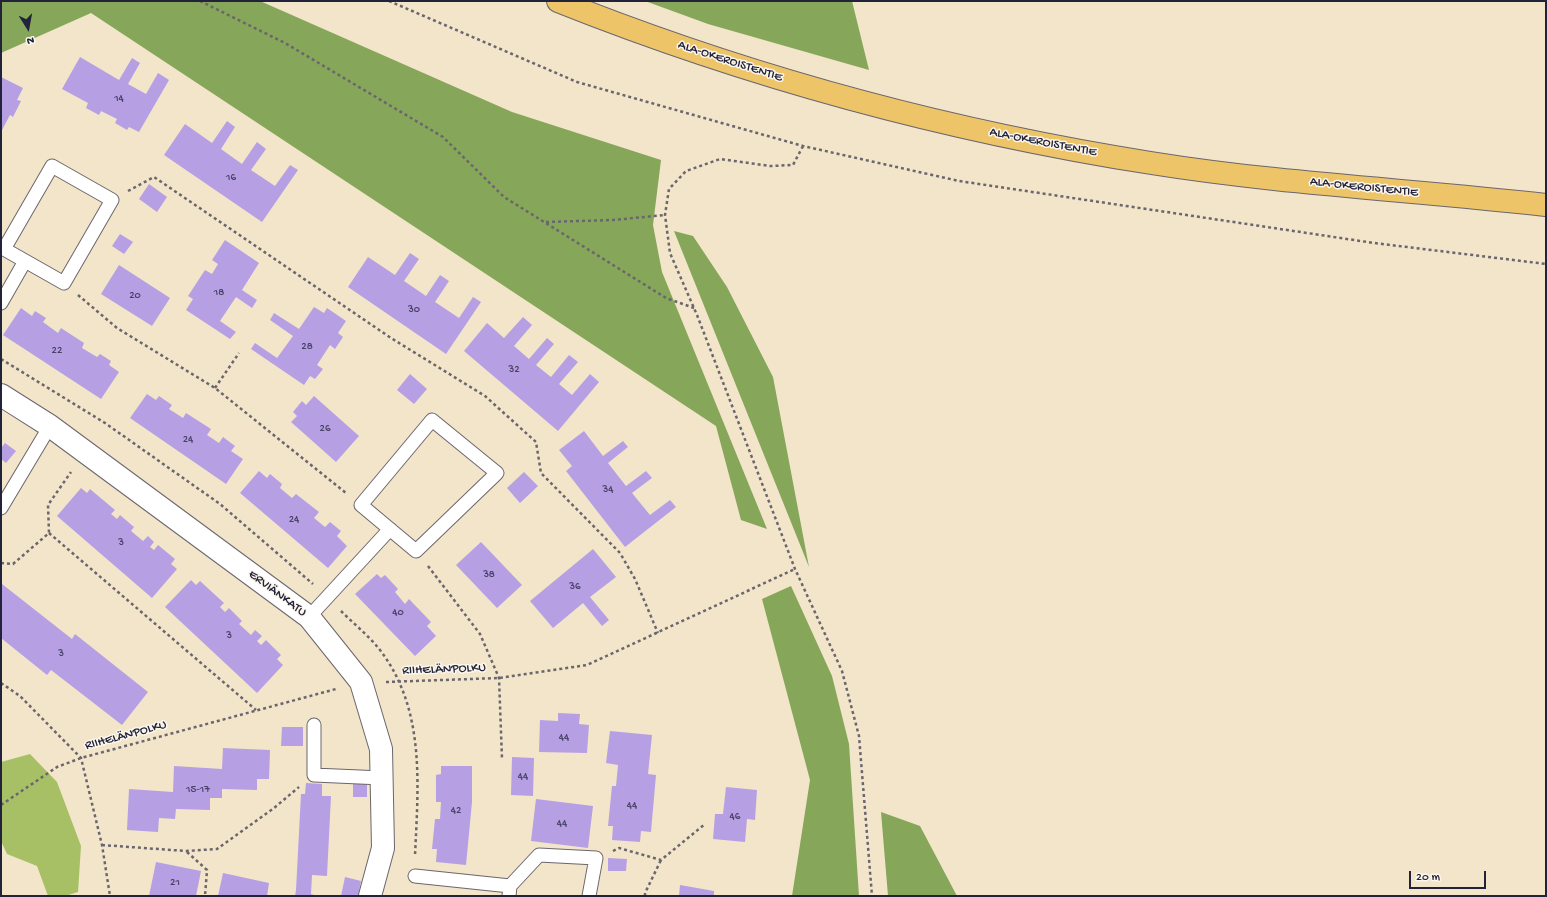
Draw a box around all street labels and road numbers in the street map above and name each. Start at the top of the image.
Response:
street label: ALA-OKEROISTENTIE [676,38,784,86]
street label: ALA-OKEROISTENTIE [988,125,1098,161]
street label: ALA-OKEROISTENTIE [1309,175,1419,201]
street label: ERVIÄNKATU [245,567,309,621]
street label: RIIHELÄNPOLKU [402,661,486,679]
street label: RIIHELÄNPOLKU [83,718,169,754]

